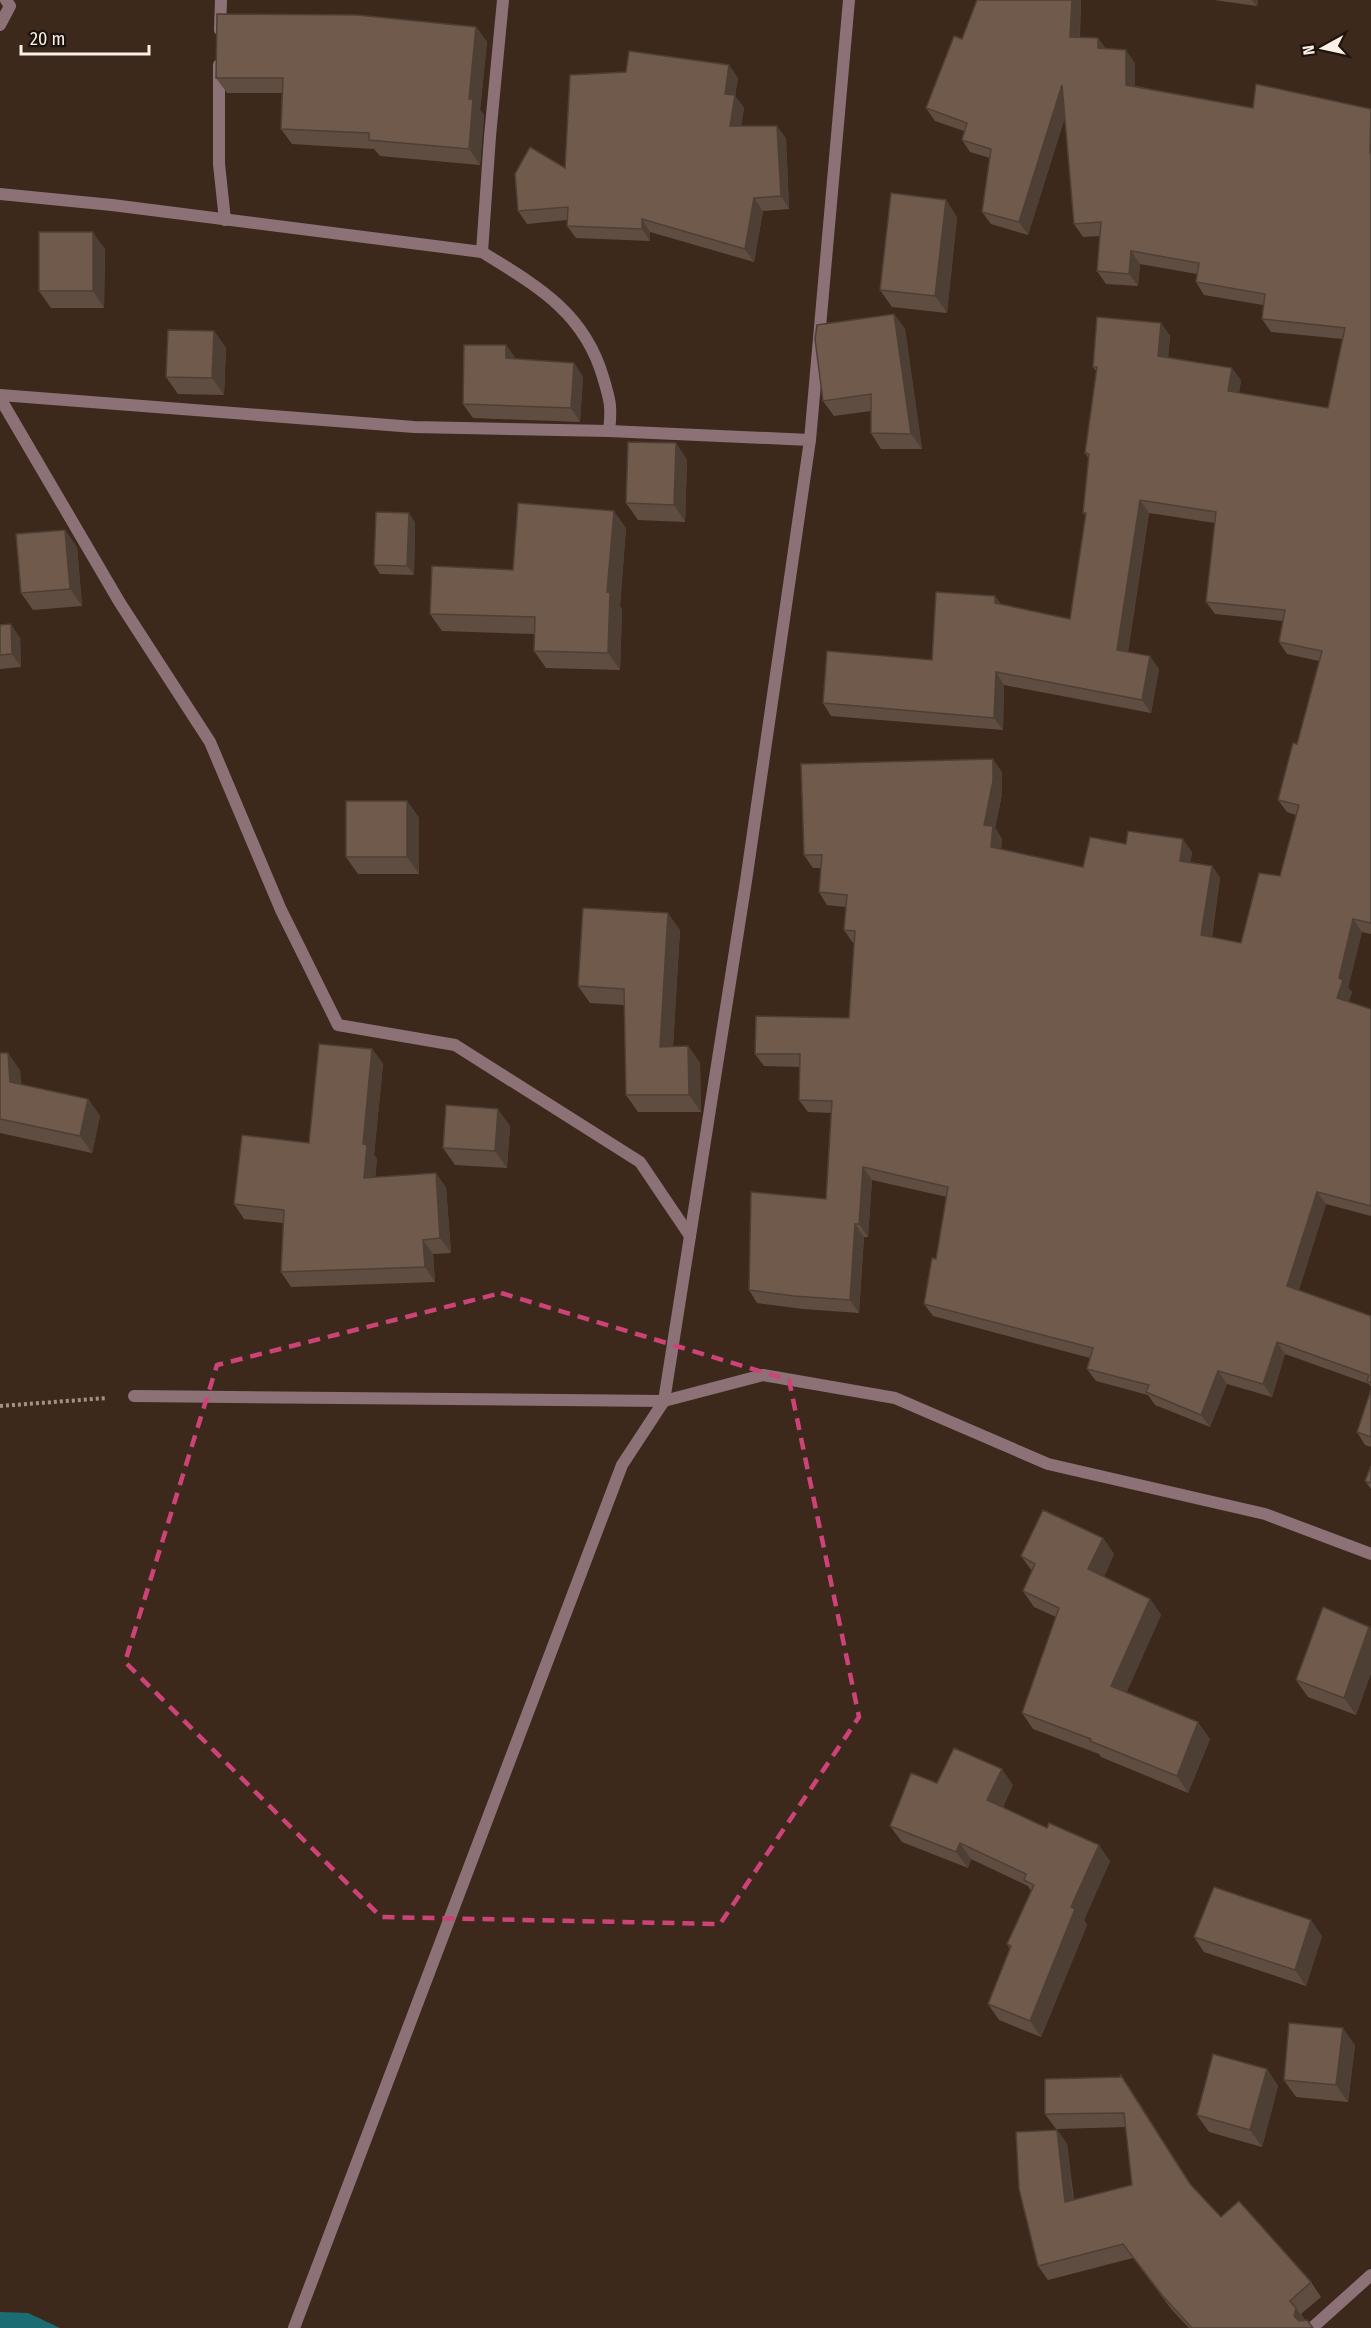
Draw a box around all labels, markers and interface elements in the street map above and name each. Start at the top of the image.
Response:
scale bar [21,18,148,56]
north arrow [1293,18,1353,78]
text: 20 m [30,28,65,50]
text: N [1299,44,1319,56]

